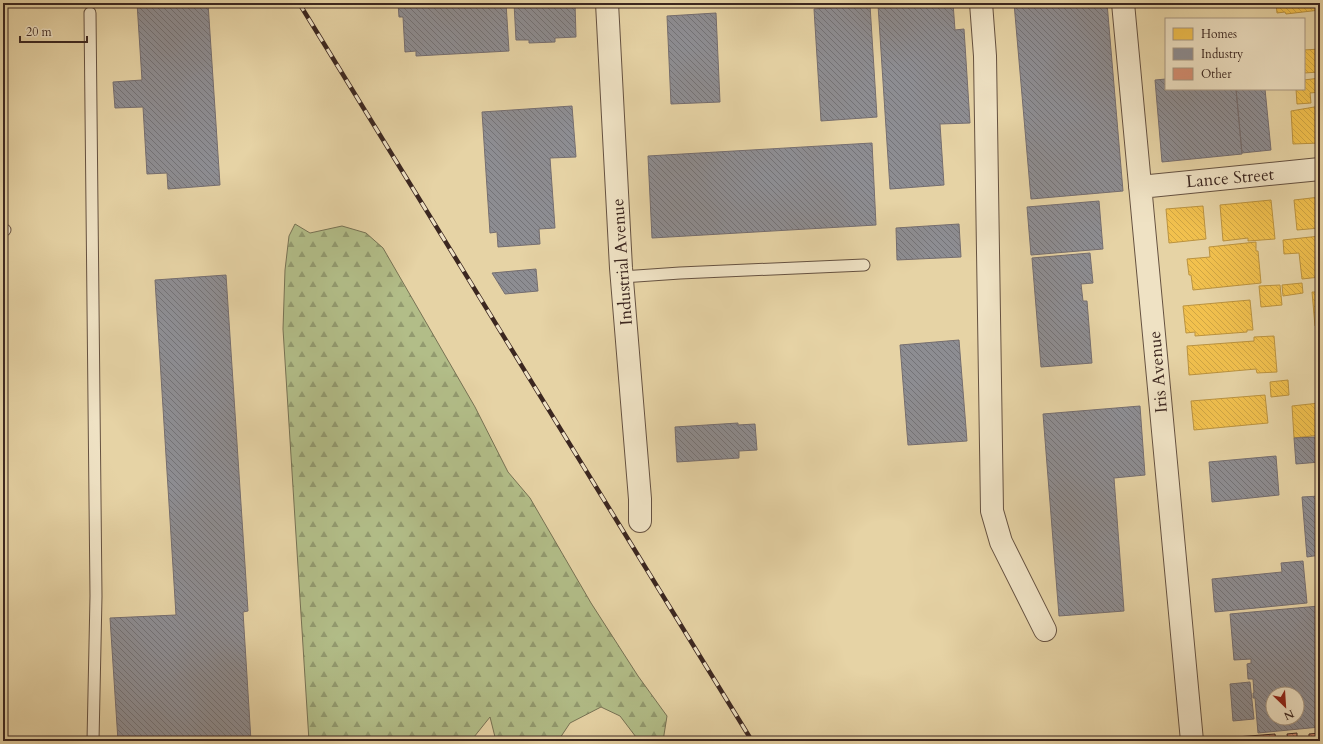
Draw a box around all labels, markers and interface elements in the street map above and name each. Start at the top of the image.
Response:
scale bar [20,18,87,44]
legend [1165,18,1305,90]
text: 20 m [26,24,53,40]
text: Homes [1201,26,1237,42]
text: Industry [1201,46,1244,62]
text: Other [1201,66,1232,82]
street label: Lance Street [1185,163,1276,193]
street label: Industrial Avenue [606,198,638,326]
street label: Iris Avenue [1143,330,1173,414]
north arrow [1265,686,1305,726]
text: N [1281,706,1297,724]

